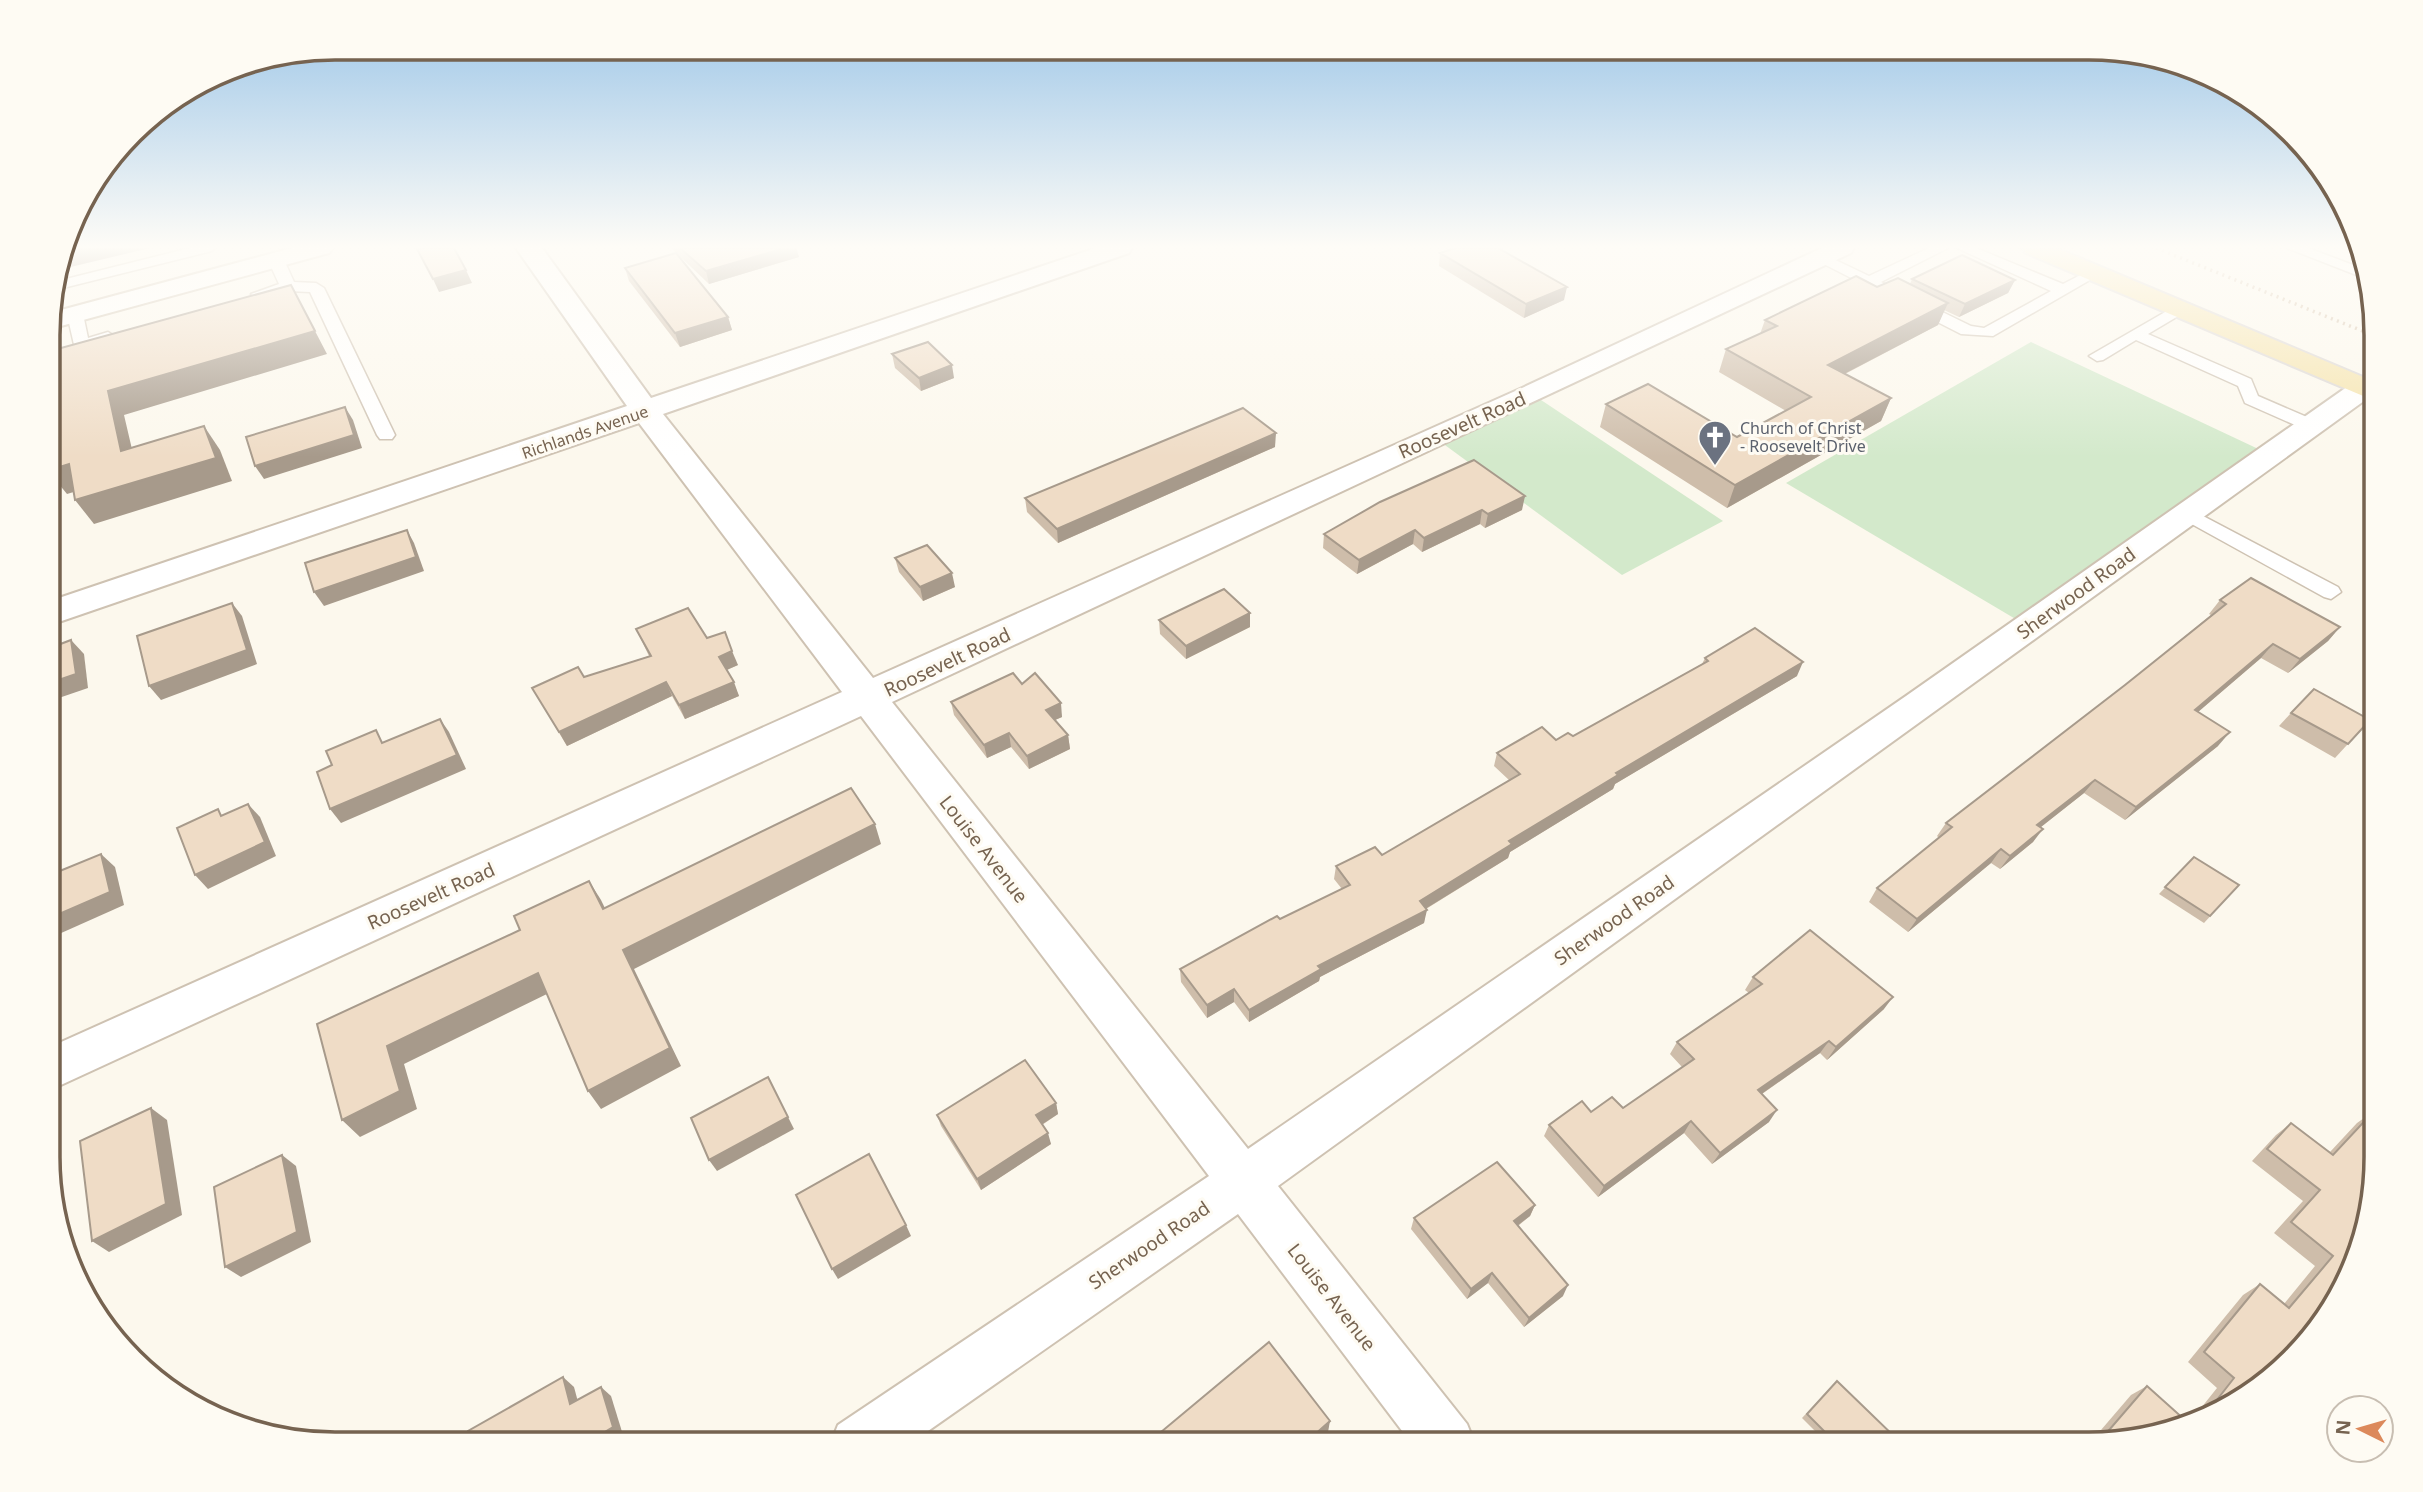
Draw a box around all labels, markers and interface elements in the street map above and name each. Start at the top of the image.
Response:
street label: Roosevelt Road [1394,385,1530,465]
street label: Richlands Avenue [519,400,651,464]
place label: Church of Christ - Roosevelt Drive [1740,417,1866,457]
church icon: Church of Christ - Roosevelt Drive [1696,418,1734,467]
street label: Sherwood Road [2011,541,2141,645]
street label: Roosevelt Road [879,621,1015,703]
street label: Louise Avenue [934,790,1034,908]
street label: Roosevelt Road [363,856,499,936]
street label: Sherwood Road [1549,869,1679,971]
street label: Sherwood Road [1083,1195,1215,1295]
street label: Louise Avenue [1282,1238,1382,1356]
north arrow [2325,1394,2395,1464]
text: N [2329,1419,2357,1436]

